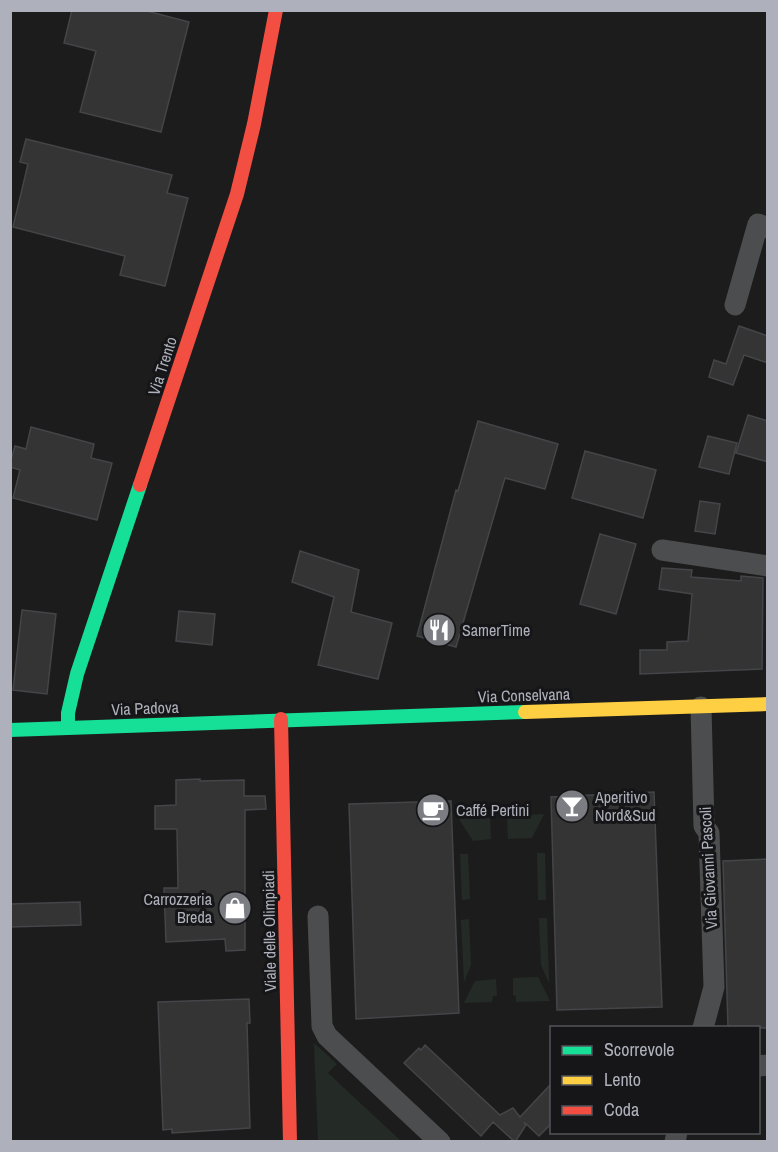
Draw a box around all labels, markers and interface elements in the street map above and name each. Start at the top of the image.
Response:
street label: Via Trento [142,334,182,398]
restaurant icon: SamerTime [421,612,457,648]
place label: SamerTime [462,619,530,641]
street label: Via Conselvana [477,682,571,708]
street label: Via Padova [111,696,180,720]
place label: Aperitivo Nord&Sud [594,786,656,826]
bar icon: Aperitivo Nord&Sud [554,788,590,824]
cafe icon: Caffé Pertini [415,792,451,828]
place label: Caffé Pertini [456,799,529,821]
street label: Via Giovanni Pascoli [694,806,722,930]
street label: Viale delle Olimpiadi [257,870,281,992]
place label: Carrozzeria Breda [143,888,213,928]
shop icon: Carrozzeria Breda [217,890,253,926]
legend [550,1026,760,1134]
text: Scorrevole [604,1037,675,1062]
text: Lento [604,1067,641,1092]
text: Coda [604,1097,639,1122]

